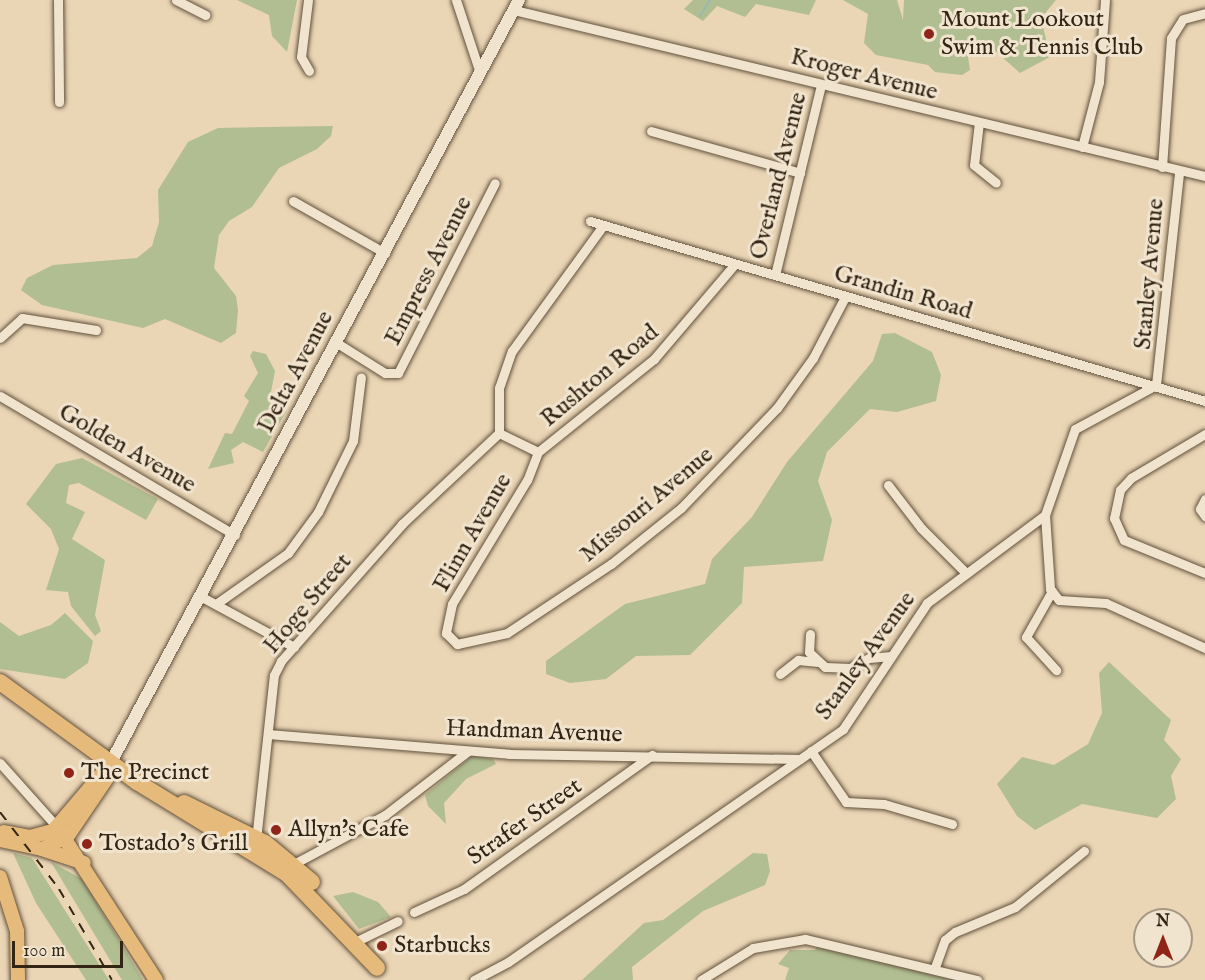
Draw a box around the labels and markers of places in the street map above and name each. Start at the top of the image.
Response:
place label: Mount Lookout Swim & Tennis Club [941,6,1143,62]
marker: Mount Lookout Swim & Tennis Club [922,27,936,41]
place label: The Precinct [81,759,209,787]
marker: The Precinct [62,766,76,780]
place label: Allyn's Cafe [288,816,409,844]
marker: Allyn's Cafe [269,823,283,837]
place label: Tostado’s Grill [99,830,248,858]
marker: Tostado’s Grill [80,837,94,851]
place label: Starbucks [394,932,490,960]
marker: Starbucks [375,939,389,953]

